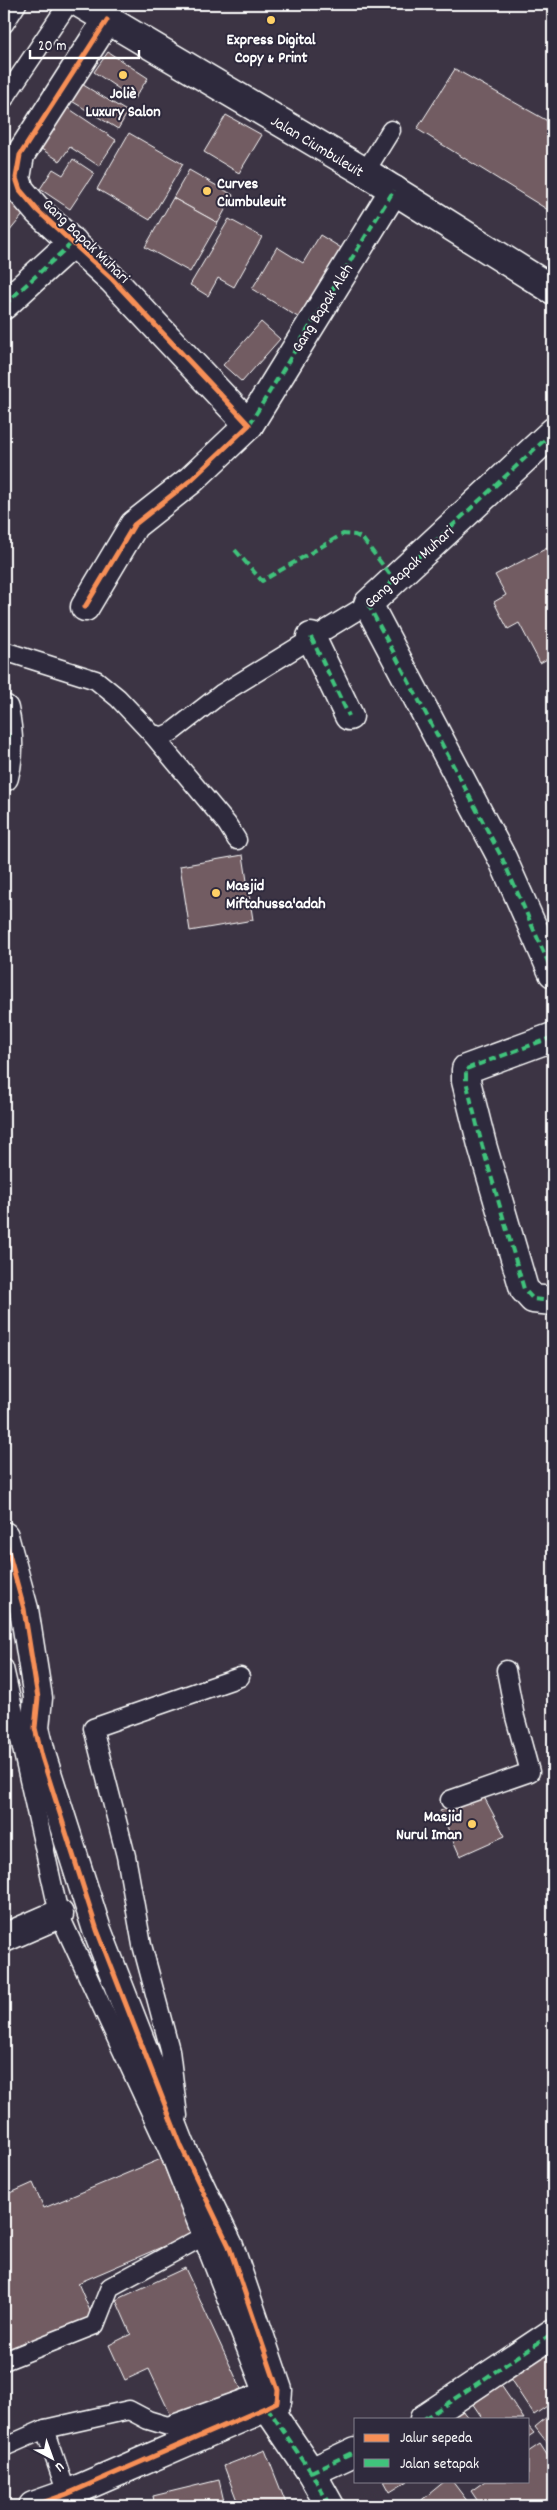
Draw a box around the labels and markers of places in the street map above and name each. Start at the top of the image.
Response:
marker: Express Digital Copy & Print [265,14,277,26]
place label: Express Digital Copy & Print [226,29,316,70]
marker: Joliè Luxury Salon [117,69,129,81]
place label: Joliè Luxury Salon [85,83,161,124]
place label: Curves Ciumbuleuit [217,173,286,214]
marker: Curves Ciumbuleuit [201,185,213,197]
place label: Masjid Miftahussa'adah [226,875,326,916]
marker: Masjid Miftahussa'adah [210,887,222,899]
place label: Masjid Nurul Iman [396,1806,462,1847]
marker: Masjid Nurul Iman [466,1818,478,1830]

